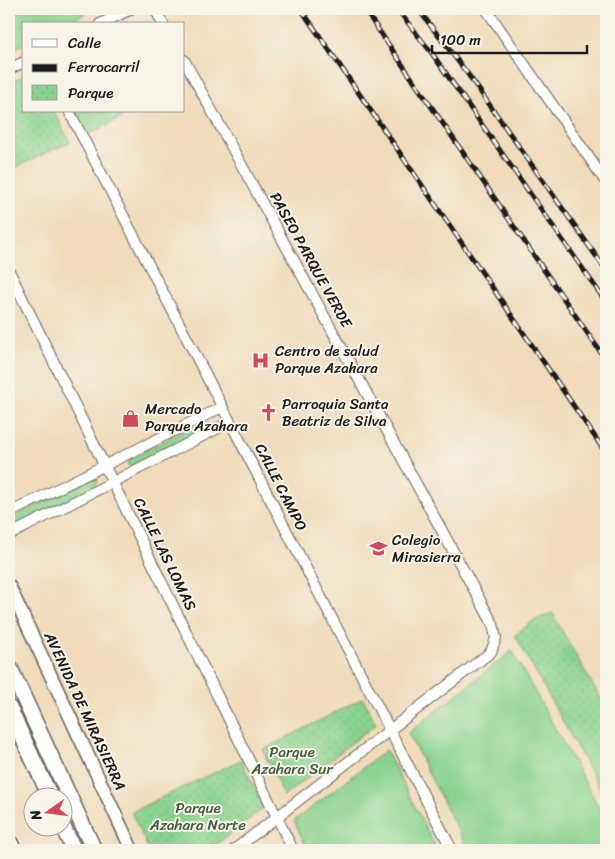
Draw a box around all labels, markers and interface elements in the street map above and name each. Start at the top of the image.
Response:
legend [22,22,185,112]
scale bar [432,22,588,54]
text: 100 m [440,27,481,53]
text: Calle [68,30,101,56]
text: Ferrocarril [68,54,140,80]
text: Parque [68,80,113,106]
street label: PASEO PARQUE VERDE [263,187,360,334]
place label: Centro de salud Parque Azahara [275,338,379,381]
hospital icon: Centro de salud Parque Azahara [251,350,271,370]
place label: Parroquia Santa Beatriz de Silva [282,391,389,434]
place label: Mercado Parque Azahara [145,396,248,439]
church icon: Parroquia Santa Beatriz de Silva [258,403,278,423]
shop icon: Mercado Parque Azahara [121,408,141,428]
street label: CALLE CAMPO [248,439,314,536]
street label: CALLE LAS LOMAS [126,493,204,616]
place label: Colegio Mirasierra [392,527,461,570]
school or university icon: Colegio Mirasierra [368,539,388,559]
street label: AVENIDA DE MIRASIERRA [36,626,133,795]
park label: Parque Azahara Sur [250,739,333,782]
north arrow [22,786,72,836]
park label: Parque Azahara Norte [149,795,246,838]
text: N [22,807,49,824]

